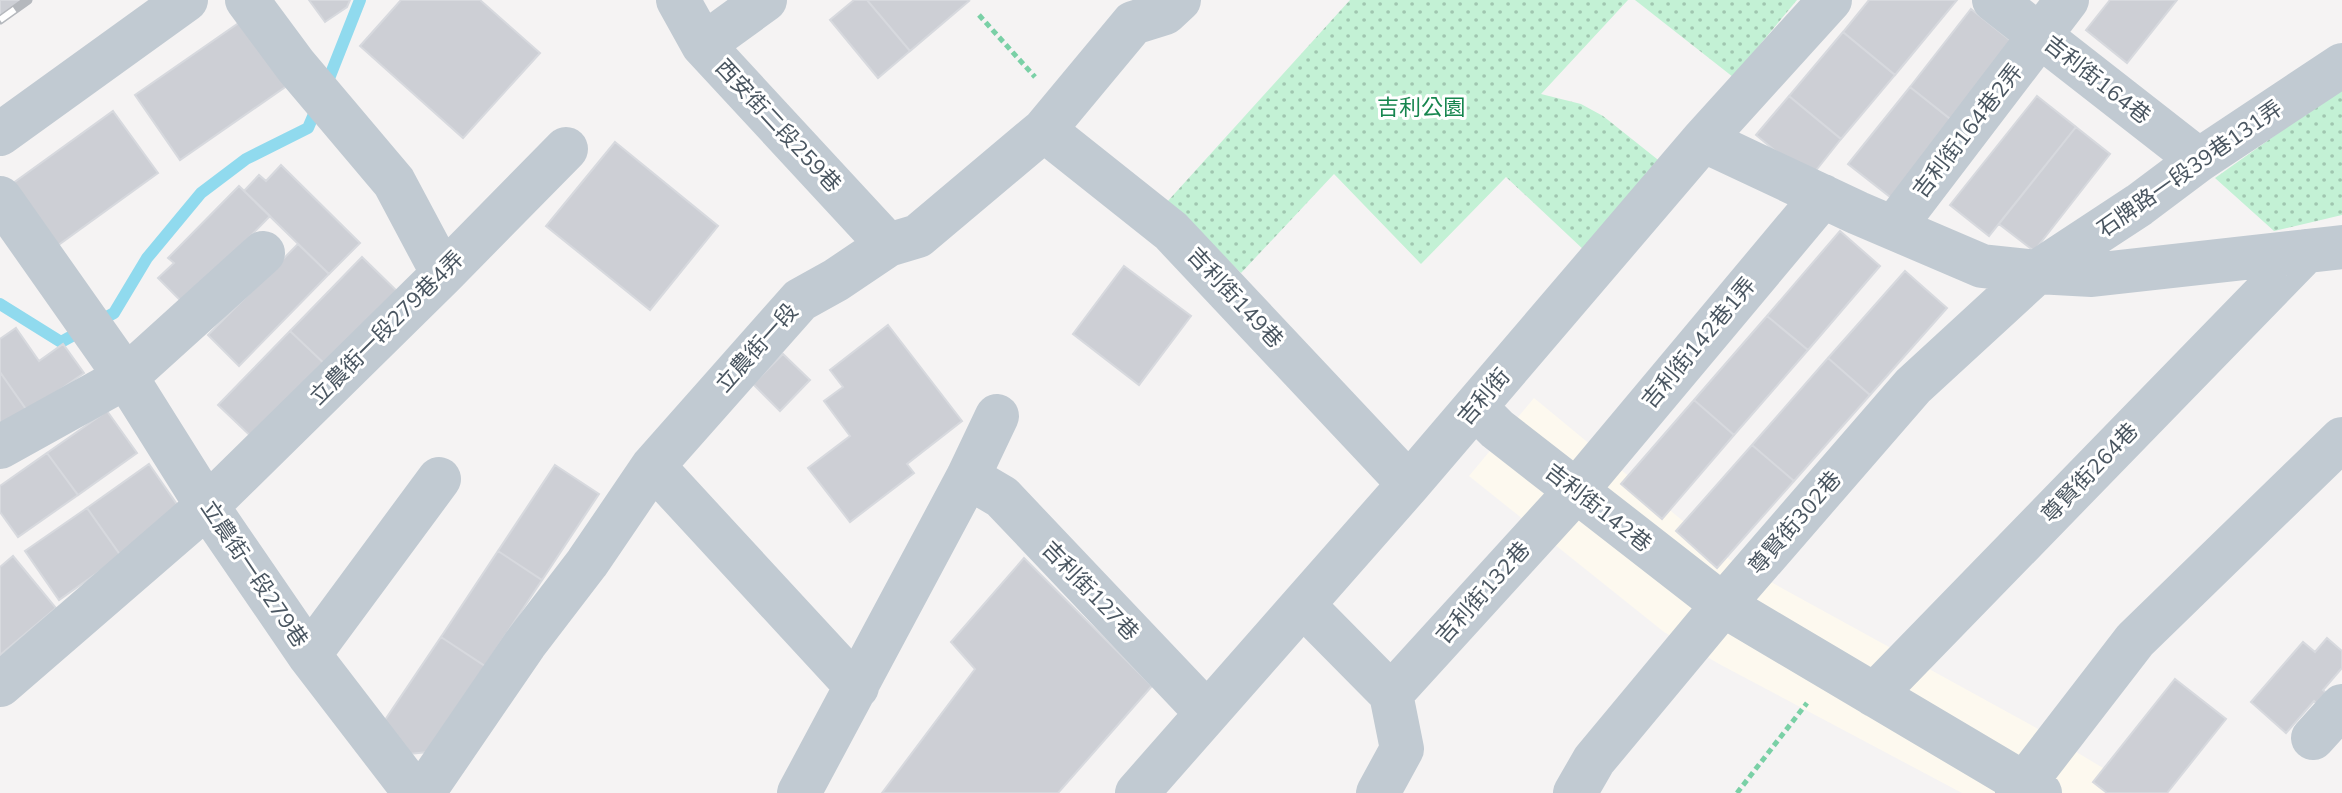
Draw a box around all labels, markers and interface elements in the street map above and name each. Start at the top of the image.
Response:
street label: 吉利街164巷 [2037,29,2157,131]
street label: 西安街二段259巷 [709,53,847,199]
street label: 吉利街164巷2弄 [1906,58,2030,204]
park label: 吉利公園 [1377,93,1465,123]
street label: 石牌路一段39巷131弄 [2091,94,2289,244]
street label: 吉利街149巷 [1181,241,1289,355]
street label: 立農街一段279巷4弄 [303,244,471,412]
street label: 吉利街142巷1弄 [1635,271,1763,415]
street label: 立農街一段 [709,297,805,399]
street label: 吉利街 [1451,362,1517,432]
street label: 尊賢街264巷 [2035,417,2145,529]
street label: 吉利街142巷 [1538,457,1658,559]
street label: 尊賢街302巷 [1742,465,1848,581]
street label: 立農街一段279巷 [194,494,314,654]
street label: 吉利街127巷 [1035,535,1145,647]
street label: 吉利街132巷 [1429,536,1537,650]

